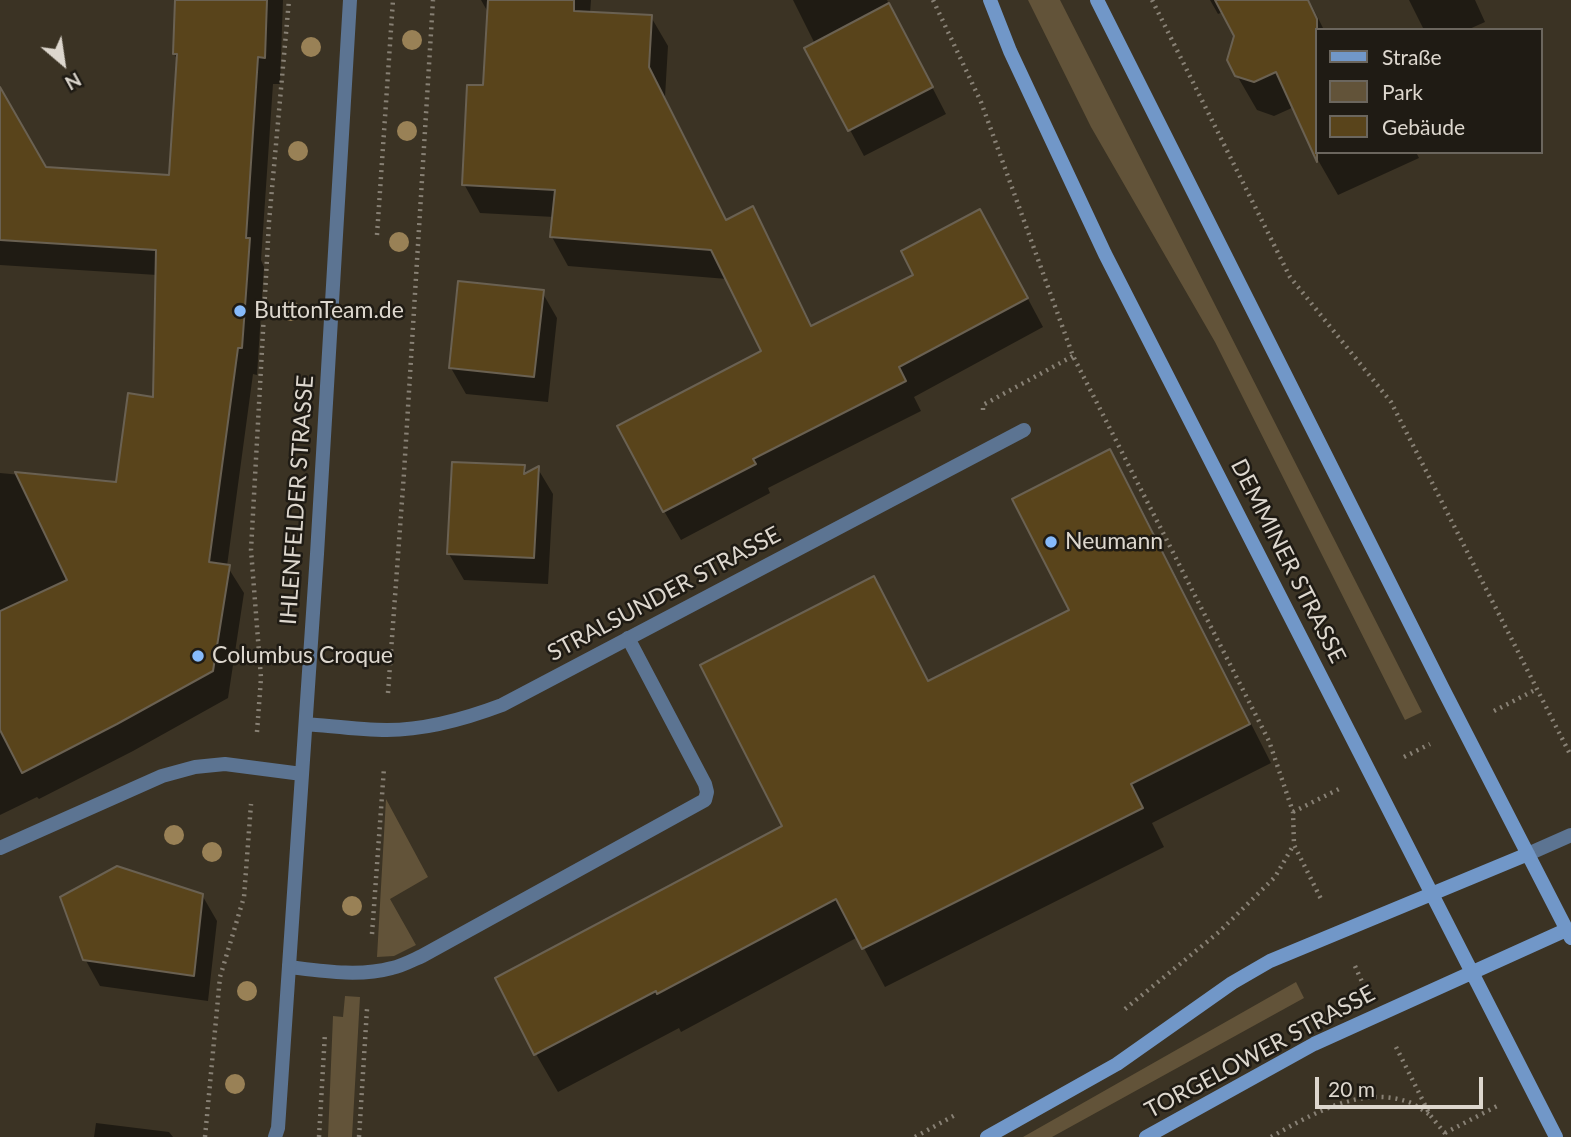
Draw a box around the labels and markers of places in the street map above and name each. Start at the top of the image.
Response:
place label: ButtonTeam.de [254,297,404,325]
marker: ButtonTeam.de [232,303,248,319]
place label: Neumann [1065,528,1163,556]
marker: Neumann [1043,534,1059,550]
place label: Columbus Croque [212,642,393,670]
marker: Columbus Croque [190,648,206,664]

